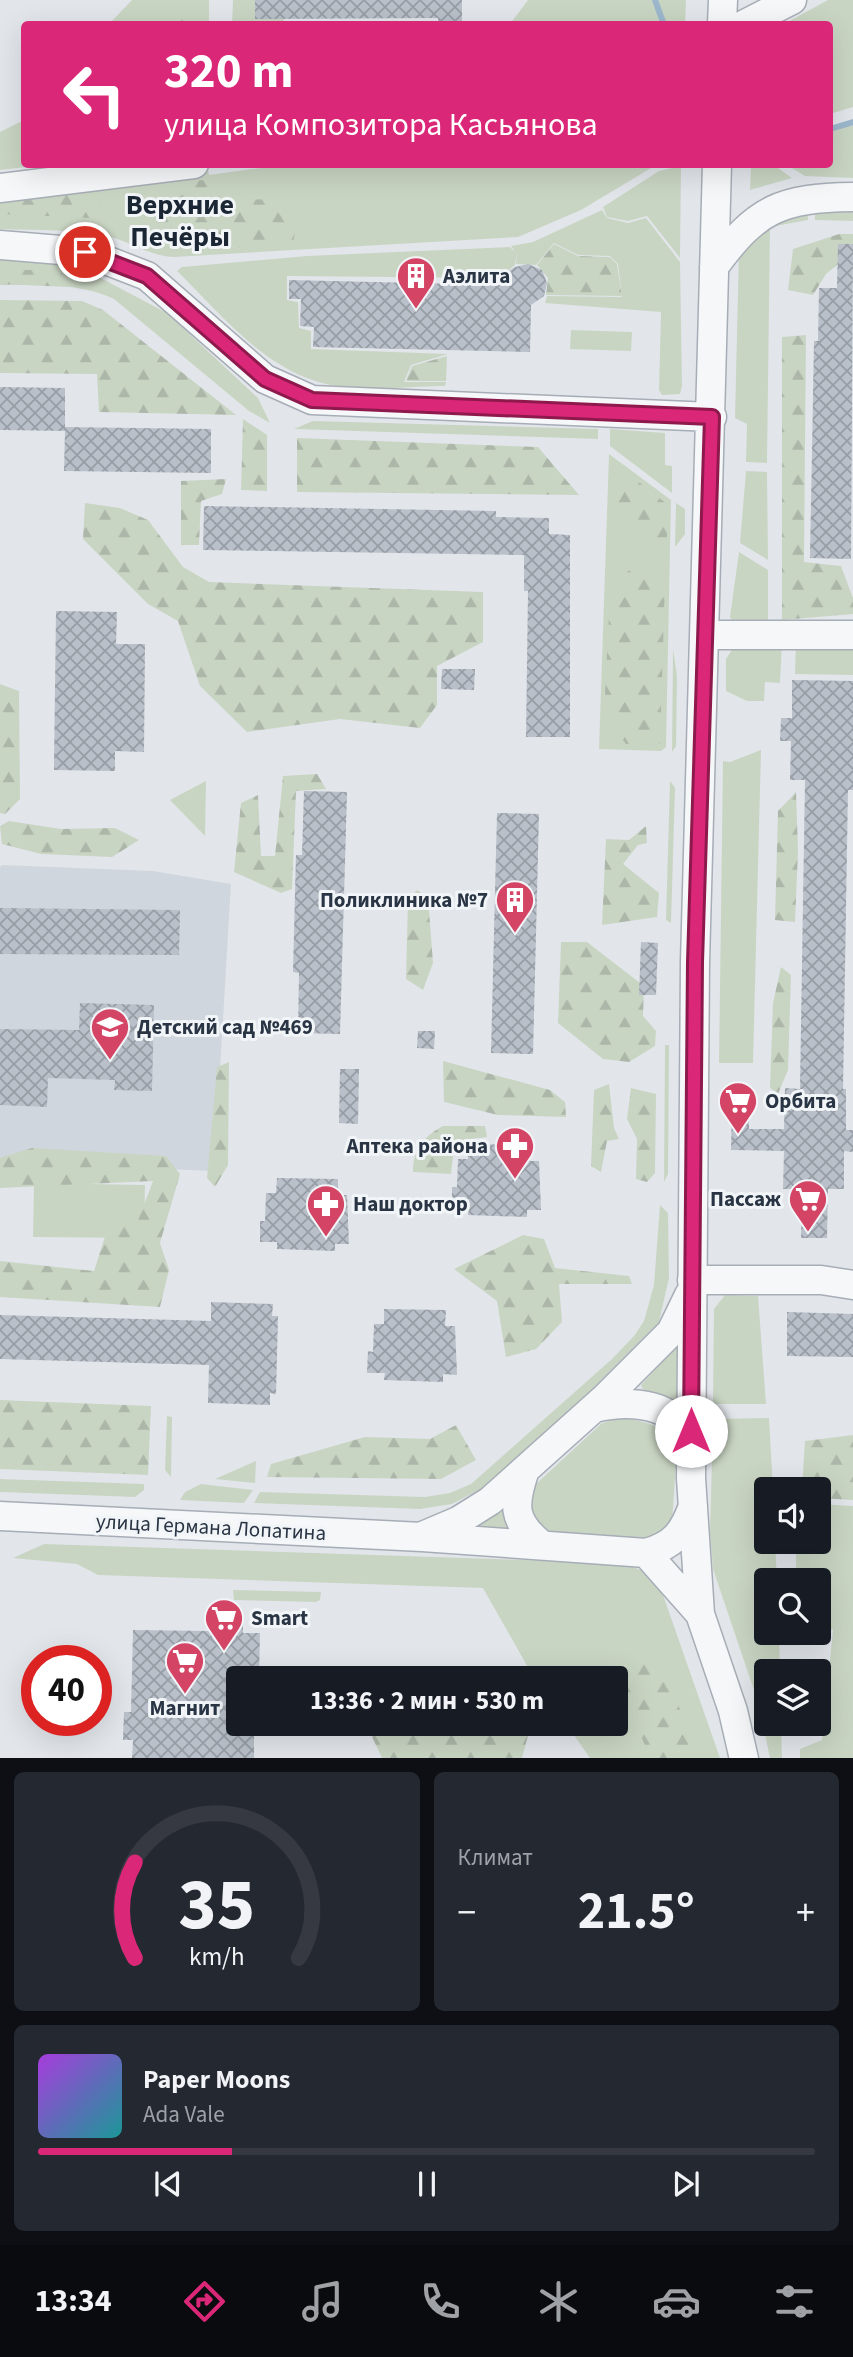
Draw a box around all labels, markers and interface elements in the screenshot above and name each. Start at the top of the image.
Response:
text: 320 m [164,37,293,107]
icon: left [49,49,140,140]
text: улица Композитора Касьянова [164,102,598,148]
district label: Верхние Печёры [126,185,234,257]
pin [55,222,115,282]
icon: arrive [66,233,104,271]
building icon: Аэлита [395,255,437,310]
place label: Аэлита [442,261,510,291]
building icon: Поликлиника №7 [494,879,536,934]
place label: Поликлиника №7 [320,885,488,915]
school or university icon: Детский сад №469 [89,1006,131,1061]
place label: Детский сад №469 [137,1012,313,1042]
supermarket icon: Орбита [717,1080,759,1135]
place label: Орбита [765,1086,836,1116]
pharmacy icon: Аптека района [494,1125,536,1180]
place label: Аптека района [345,1131,488,1161]
supermarket icon: Пассаж [787,1178,829,1233]
pharmacy icon: Наш доктор [305,1183,347,1238]
place label: Пассаж [710,1184,781,1214]
place label: Наш доктор [353,1189,468,1219]
position arrow [654,1394,728,1468]
map controls [754,1477,831,1736]
button: sound [754,1477,831,1554]
street label: улица Германа Лопатина [95,1506,327,1548]
button: search [754,1568,831,1645]
supermarket icon: Smart [203,1597,245,1652]
place label: Smart [251,1603,308,1633]
supermarket icon: Магнит [164,1640,206,1695]
speed limit sign: 40 [21,1645,112,1736]
button: layers [754,1659,831,1736]
text: 13:36 · 2 мин · 530 m [310,1682,544,1719]
place label: Магнит [150,1693,220,1723]
text: Климат [458,1841,533,1874]
text: 35 [178,1853,255,1957]
text: 21.5° [578,1875,695,1949]
text: − [458,1886,476,1940]
text: + [796,1886,815,1940]
text: km/h [189,1938,245,1974]
text: Paper Moons [143,2061,290,2098]
text: Ada Vale [143,2098,225,2131]
icon: previous [149,2165,187,2203]
icon: pause [408,2165,446,2203]
icon: next [667,2165,705,2203]
icon: directions [180,2277,229,2326]
icon: music [298,2277,347,2326]
icon: phone [416,2277,465,2326]
icon: climate [534,2277,583,2326]
icon: car [652,2277,701,2326]
icon: filters [770,2277,819,2326]
text: 13:34 [34,2278,112,2324]

